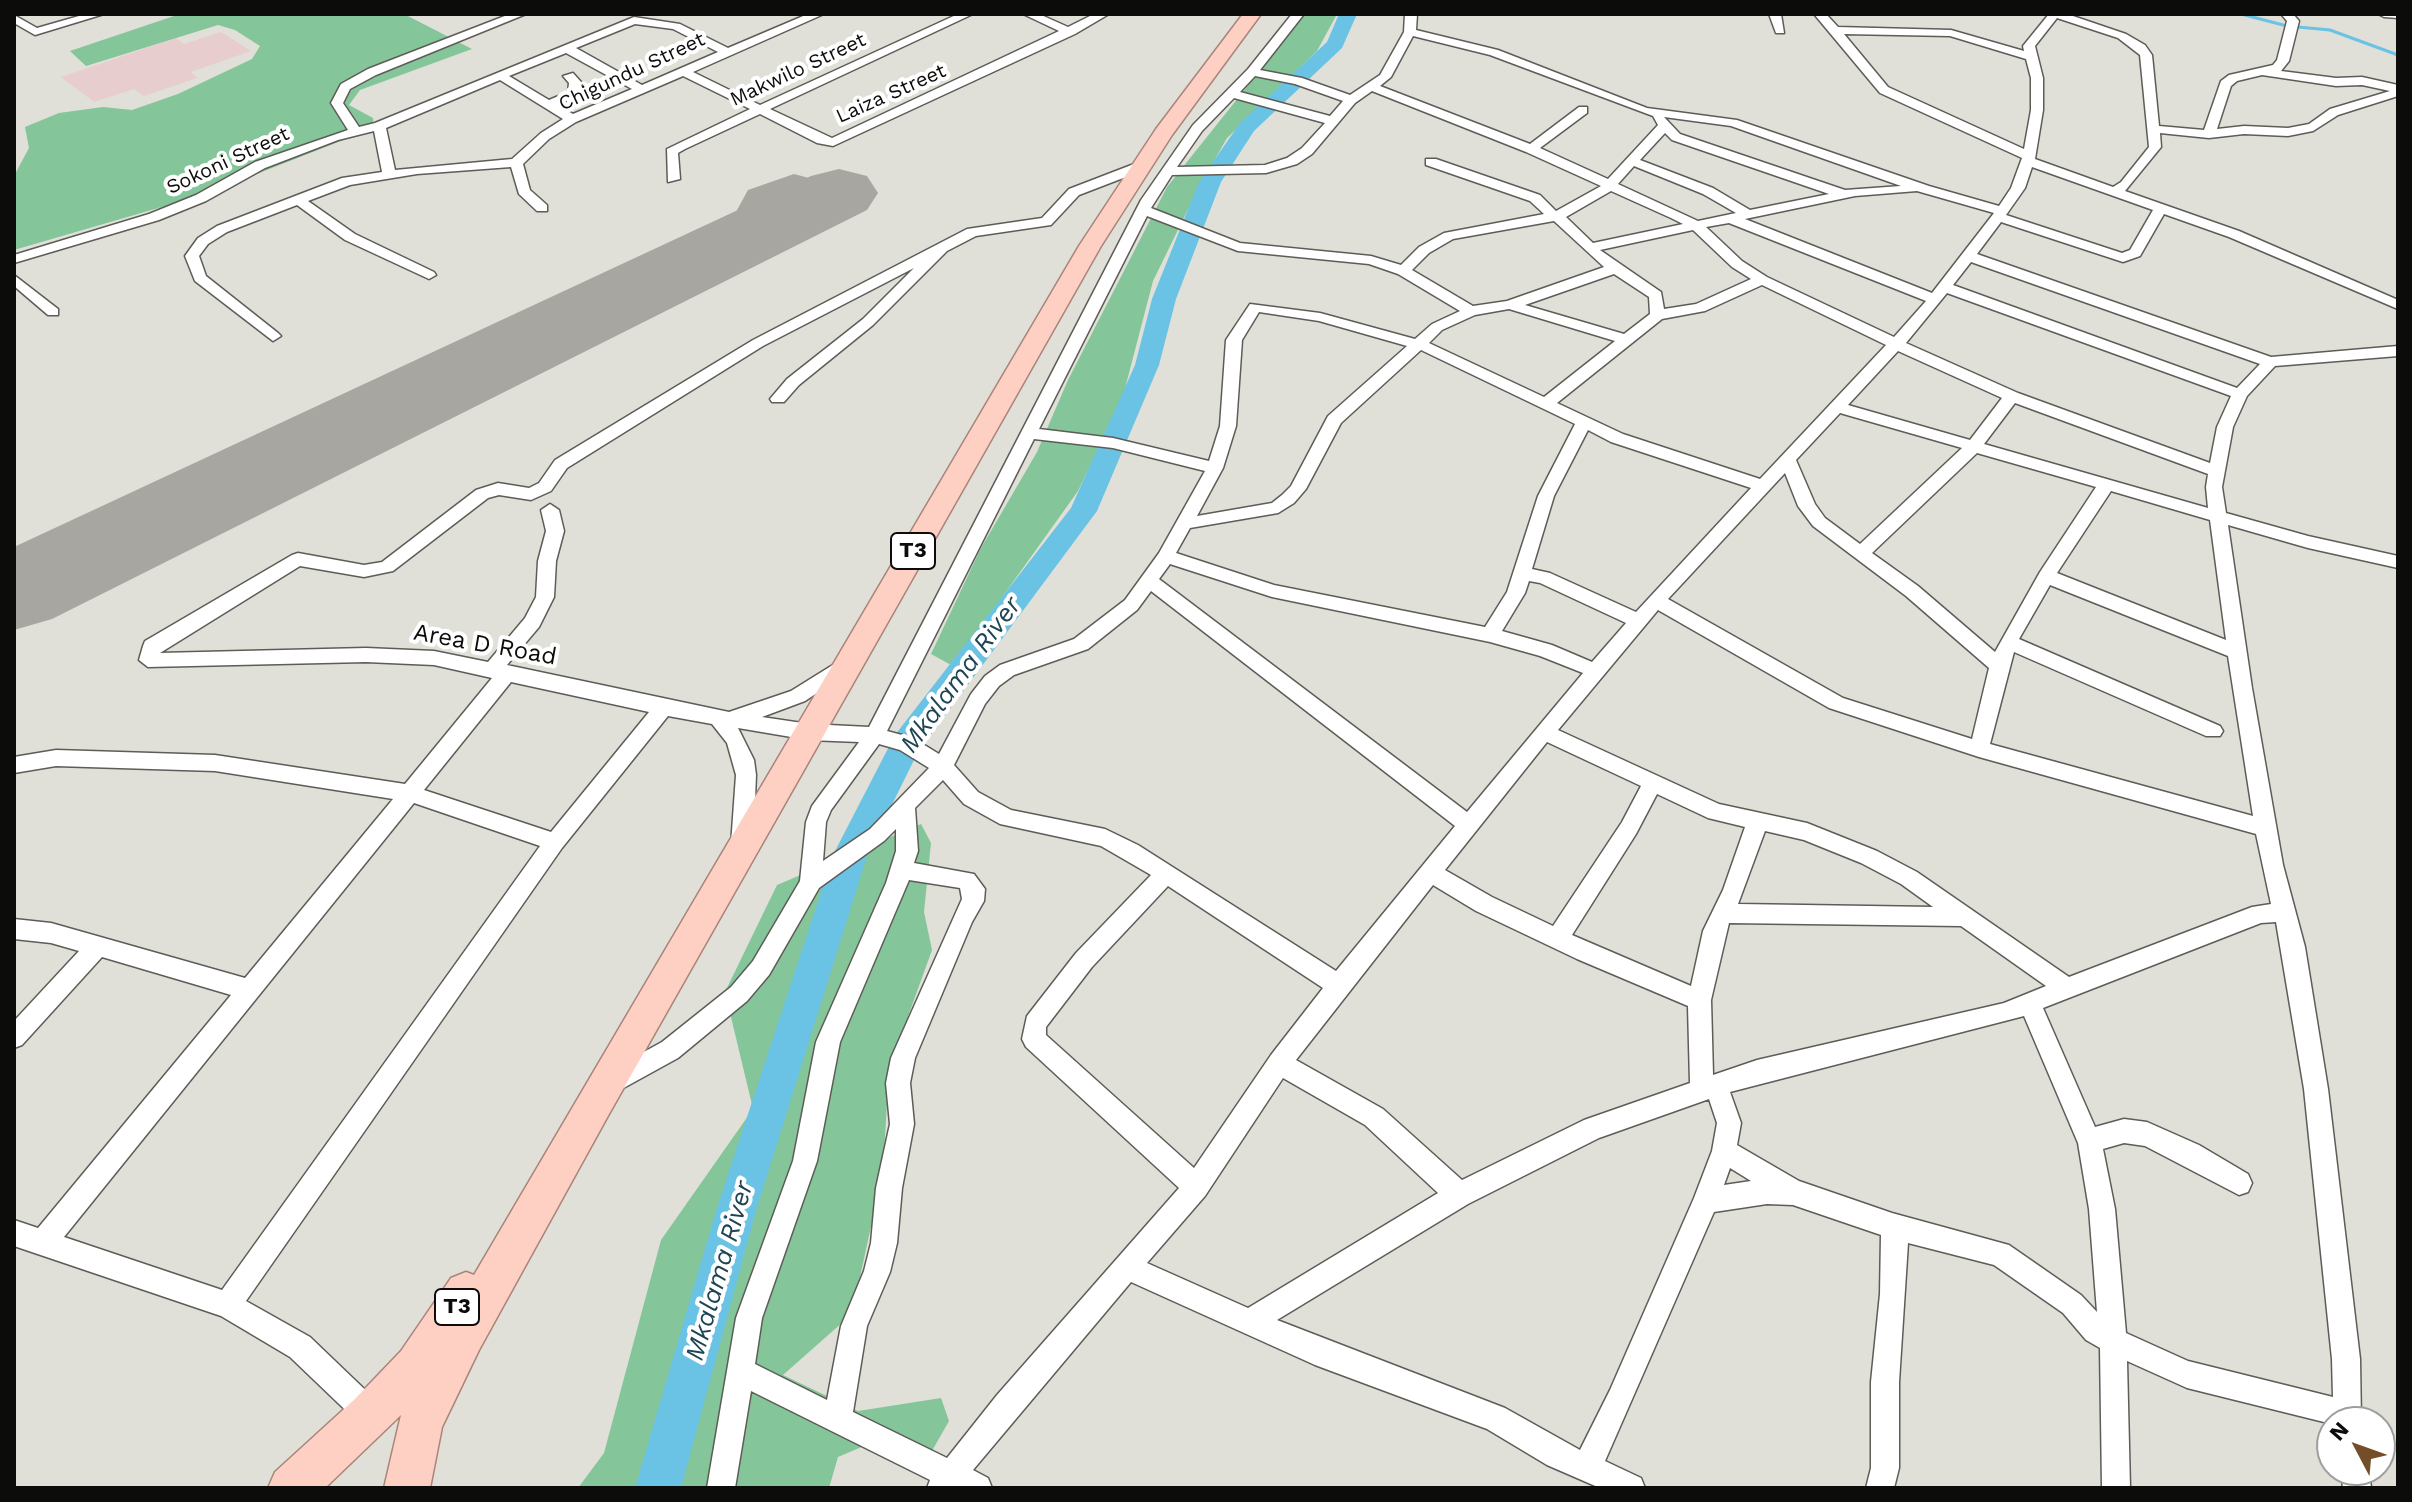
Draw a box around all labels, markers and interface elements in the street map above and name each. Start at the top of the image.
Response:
street label: Chigundu Street [555,28,709,116]
street label: Makwilo Street [726,28,870,112]
street label: Laiza Street [832,59,950,129]
street label: Sokoni Street [163,122,293,200]
road number: T3 [891,533,935,569]
water label: Mkalama River [894,591,1028,759]
street label: Area D Road [411,618,559,672]
water label: Mkalama River [679,1178,761,1364]
road number: T3 [435,1289,479,1325]
north arrow [2316,1406,2396,1486]
text: N [2324,1417,2354,1446]

